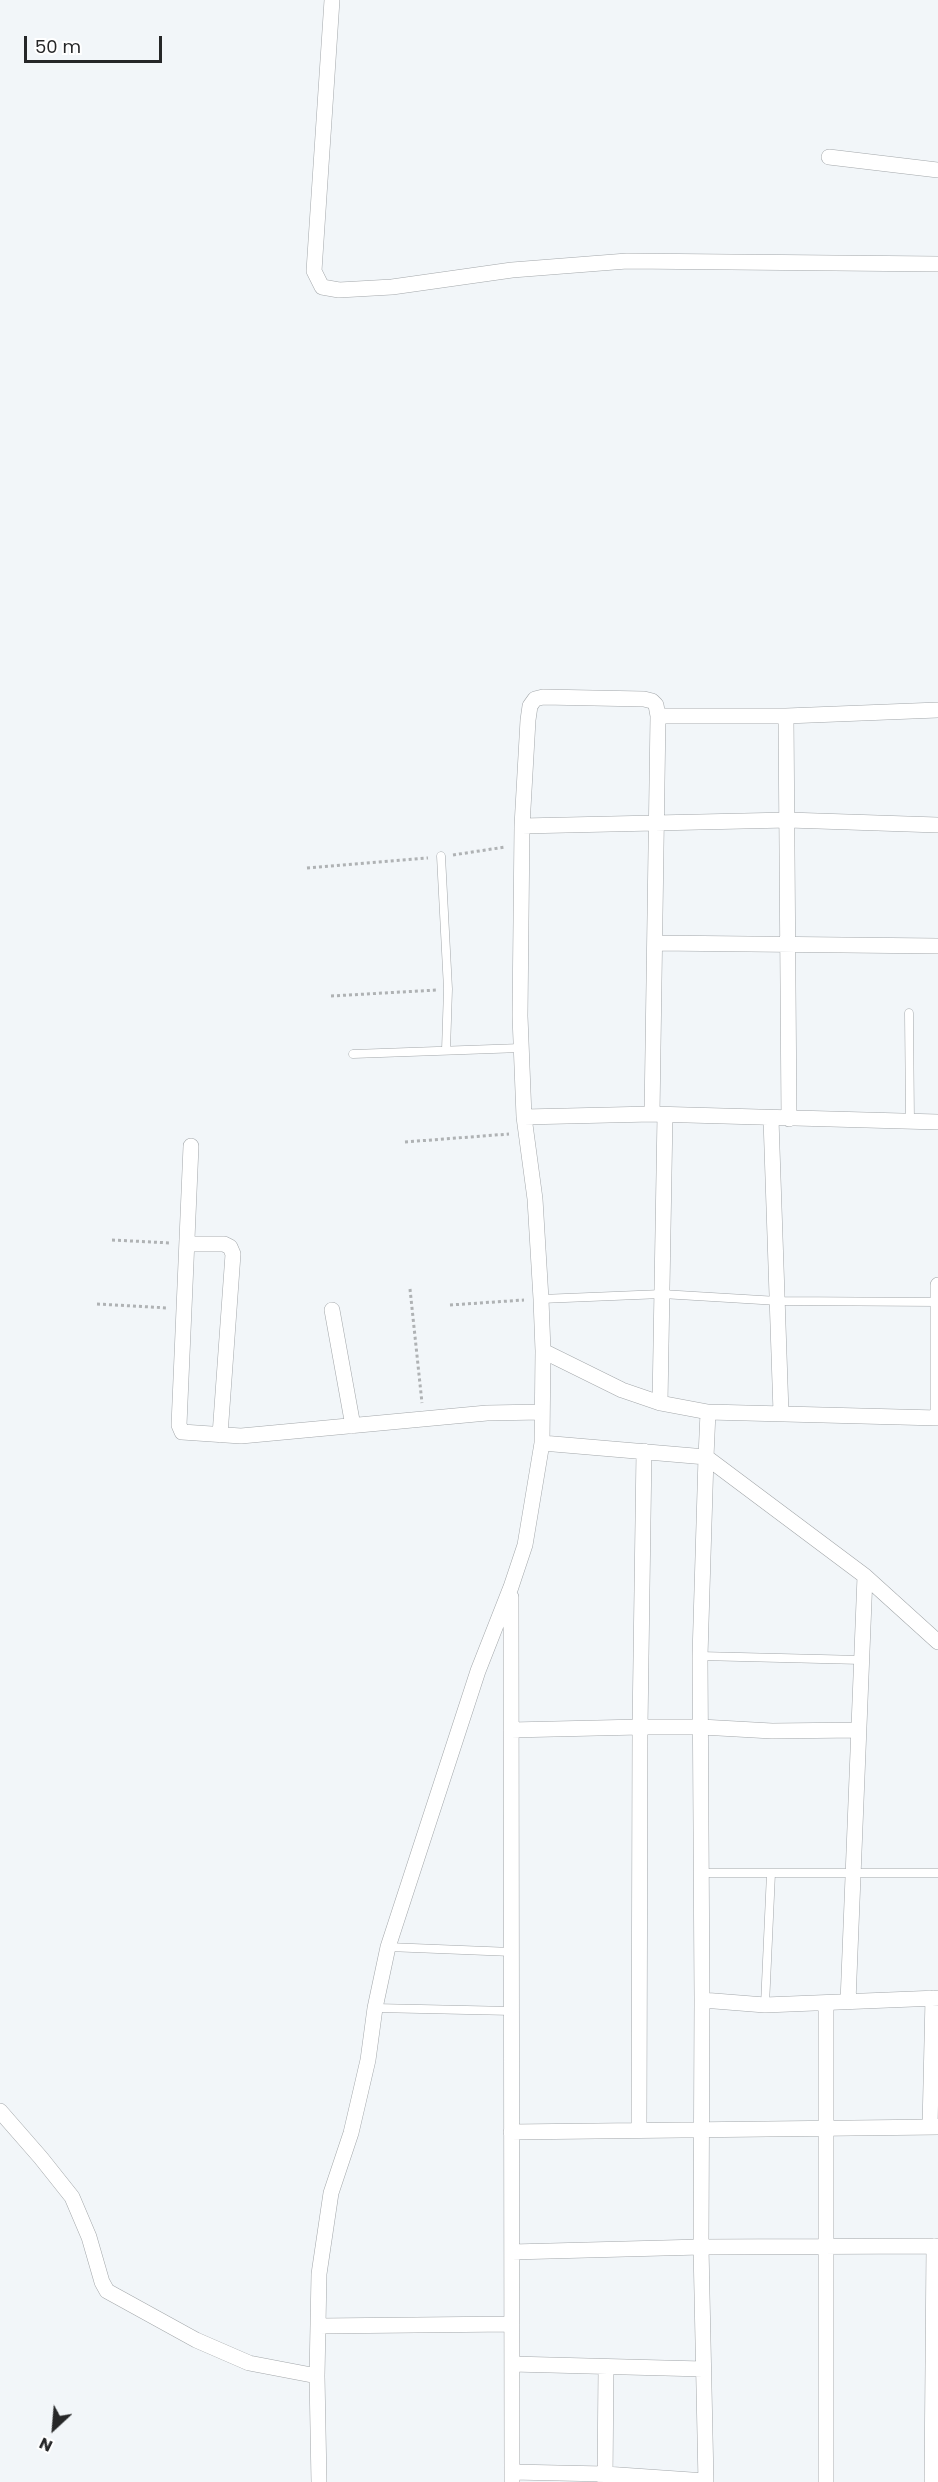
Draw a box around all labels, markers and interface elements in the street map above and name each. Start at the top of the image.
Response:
scale bar [27,24,165,62]
text: 50 m [35,34,81,59]
north arrow [24,2398,84,2458]
text: N [35,2432,56,2458]

